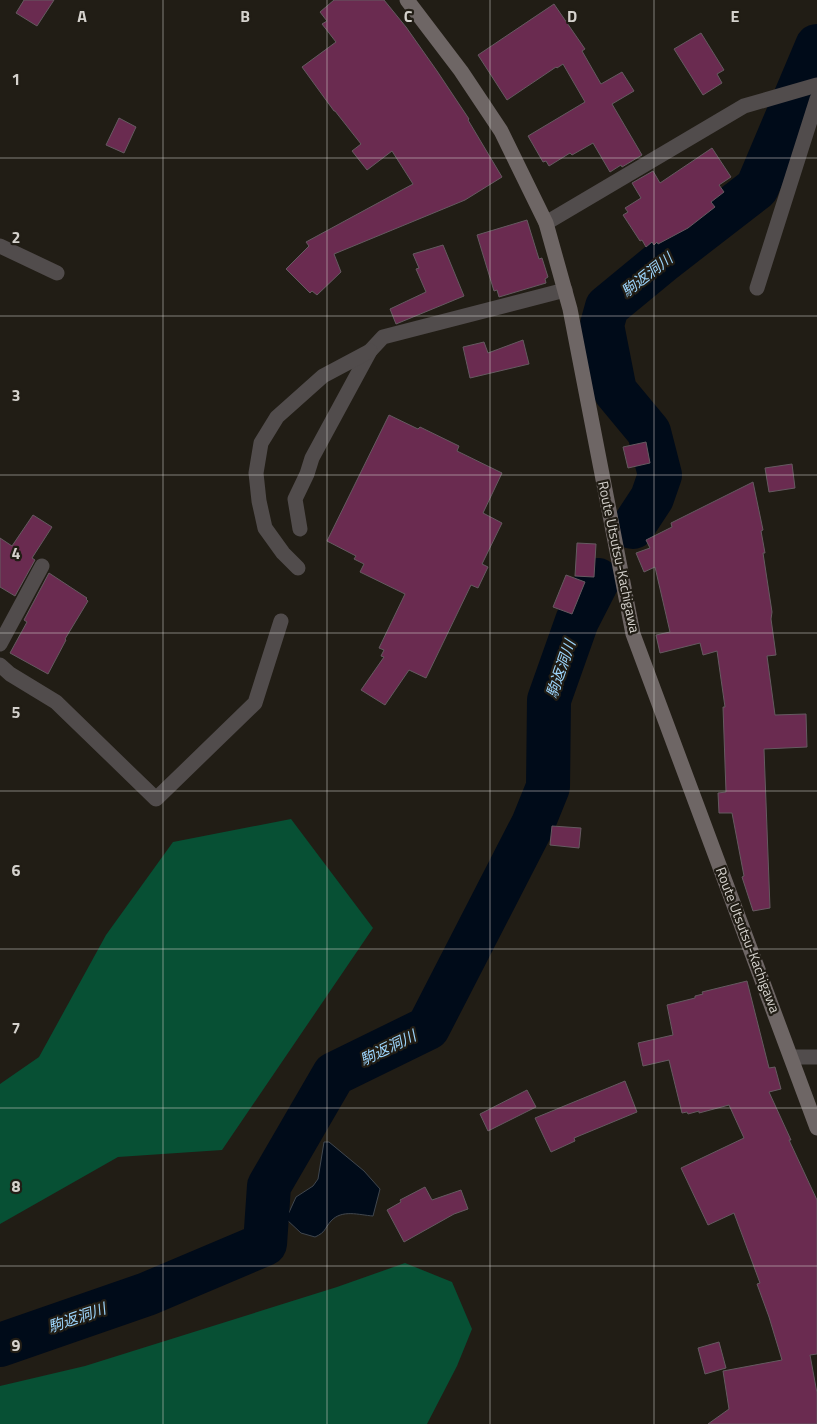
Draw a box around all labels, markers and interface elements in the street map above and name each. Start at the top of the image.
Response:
text: A [77,4,87,28]
text: B [240,4,250,28]
text: C [404,4,413,28]
text: D [567,4,577,28]
text: E [731,4,740,28]
text: 1 [12,67,20,91]
text: 2 [12,225,20,249]
water label: 駒返洞川 [616,246,679,302]
text: 3 [12,383,20,407]
street label: Route Utsutsu-Kachigawa [593,479,646,635]
text: 4 [12,541,21,565]
water label: 駒返洞川 [540,635,582,701]
text: 5 [12,700,21,724]
text: 6 [12,858,21,882]
street label: Route Utsutsu-Kachigawa [711,864,786,1016]
text: 7 [12,1016,20,1040]
water label: 駒返洞川 [356,1023,422,1071]
text: 8 [12,1174,21,1198]
water label: 駒返洞川 [45,1296,111,1338]
text: 9 [12,1333,21,1357]

